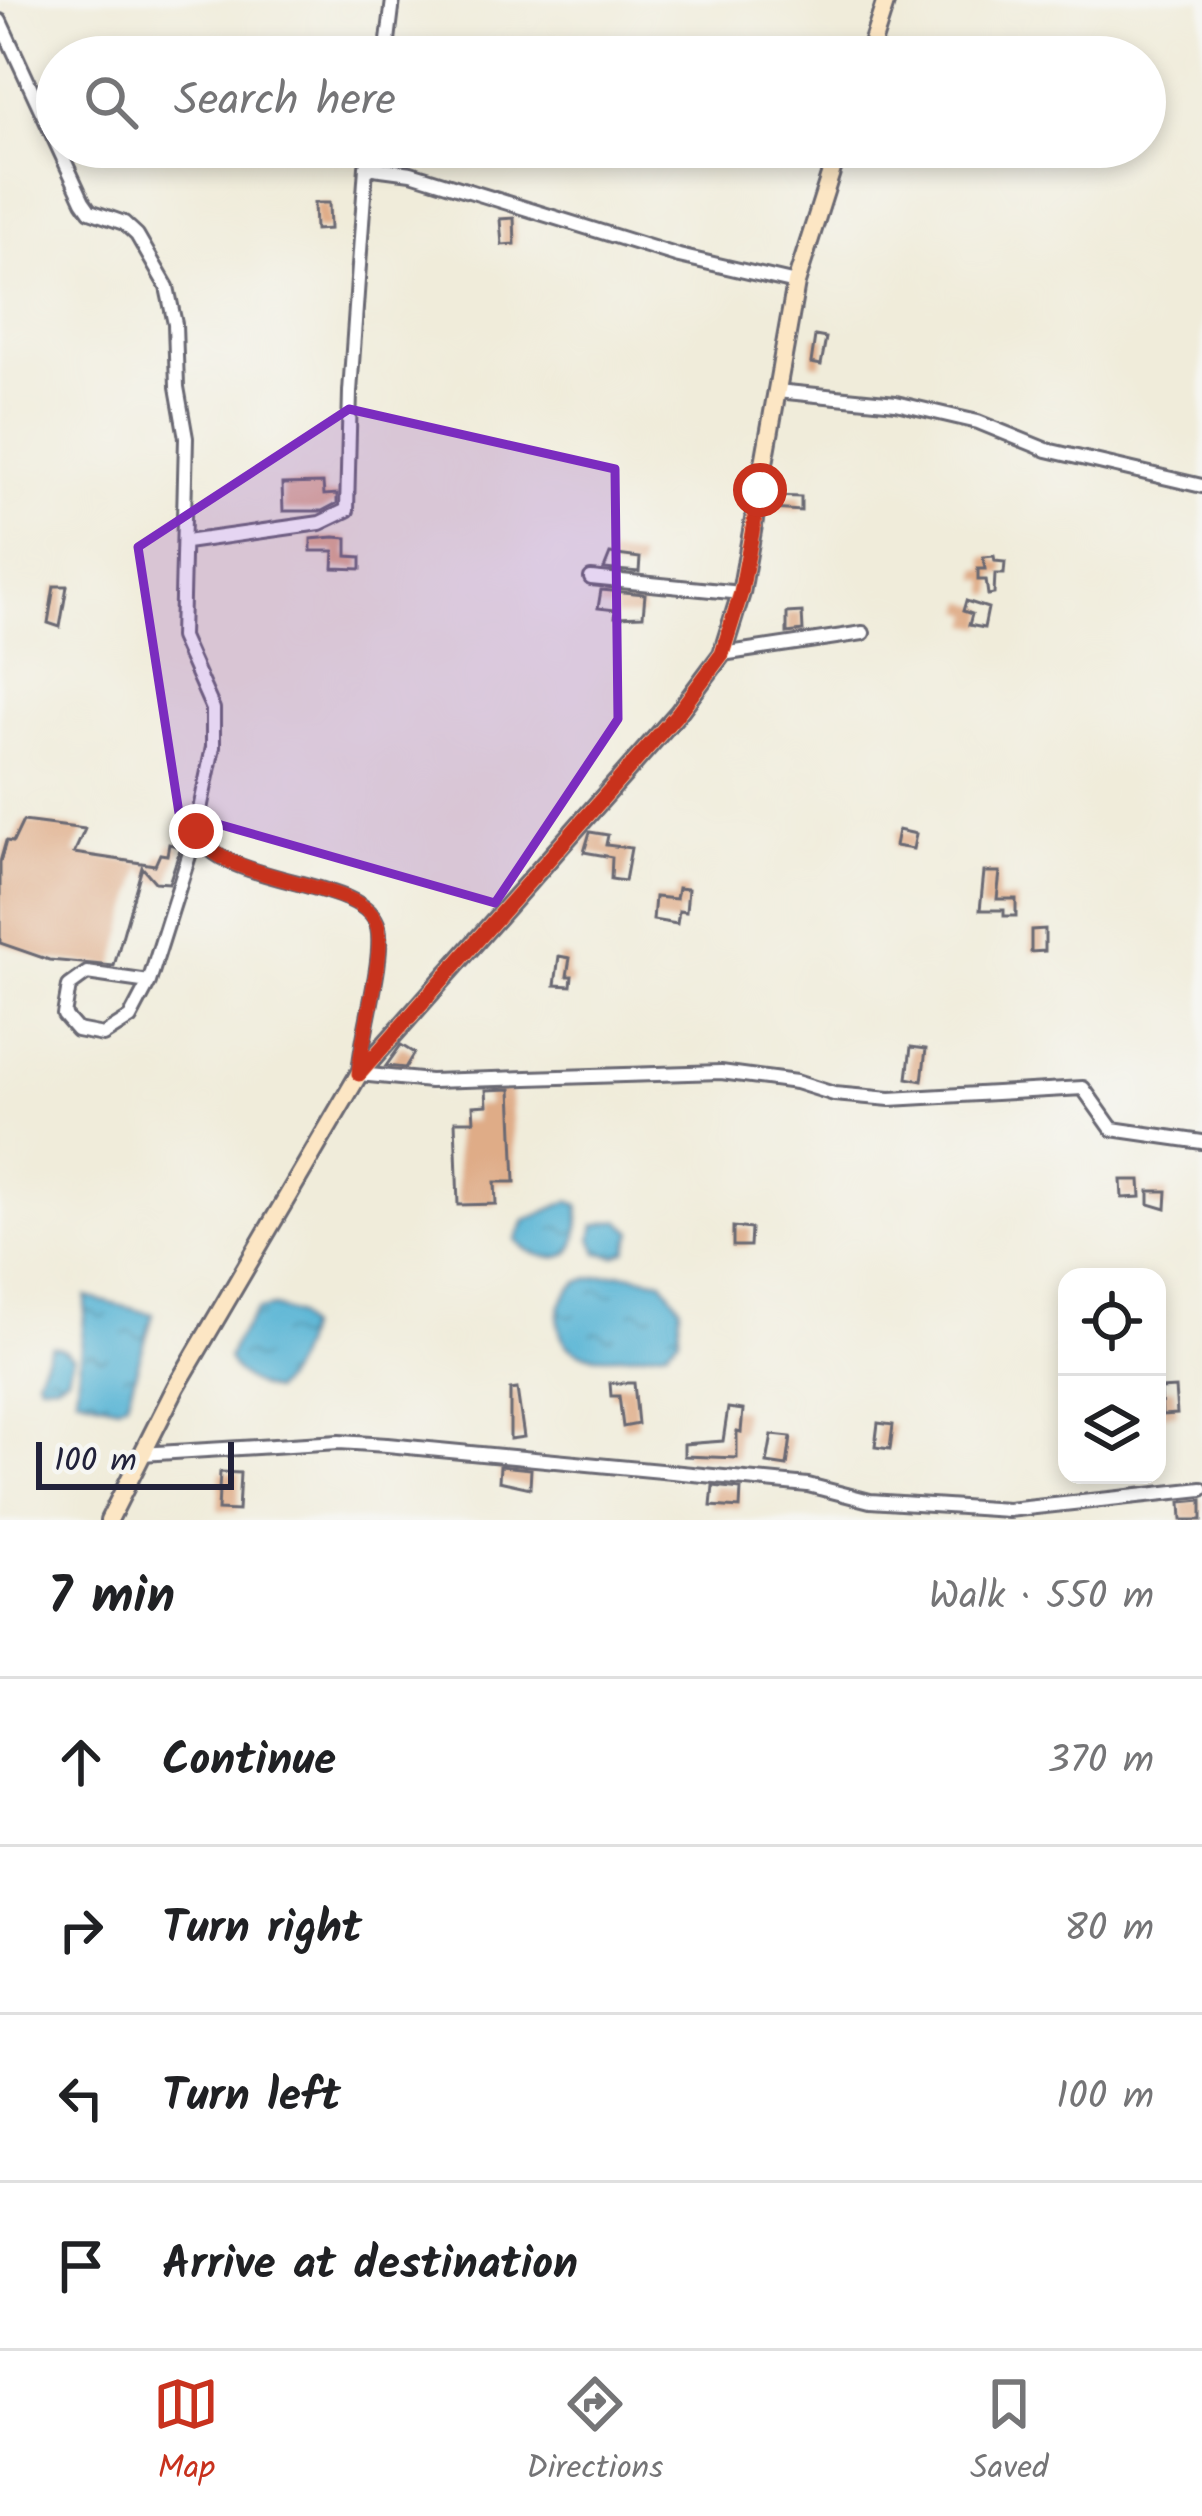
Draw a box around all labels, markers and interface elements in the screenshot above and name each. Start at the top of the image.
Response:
search box [36,36,1166,168]
text: Search here [174,66,396,138]
icon: search [78,69,144,135]
route start [733,463,787,517]
route end [169,804,223,858]
map controls [1058,1268,1166,1484]
button: locate [1058,1268,1166,1376]
button: layers [1058,1376,1166,1484]
scale bar [36,1436,234,1489]
text: 100 m [54,1436,137,1489]
text: 7 min [48,1558,175,1639]
text: Walk · 550 m [929,1567,1154,1629]
text: Continue [162,1726,336,1798]
icon: ahead [48,1729,114,1795]
text: 370 m [1048,1731,1154,1793]
text: Turn right [162,1894,362,1966]
icon: right [48,1897,114,1963]
text: 80 m [1064,1899,1154,1961]
text: Turn left [162,2062,341,2134]
icon: left [48,2065,114,2131]
text: 100 m [1056,2067,1154,2129]
text: Arrive at destination [162,2230,578,2302]
icon: arrive [48,2233,114,2299]
tab: Map [153,2371,219,2496]
tab: Directions [526,2371,663,2496]
tab: Saved [970,2371,1049,2496]

